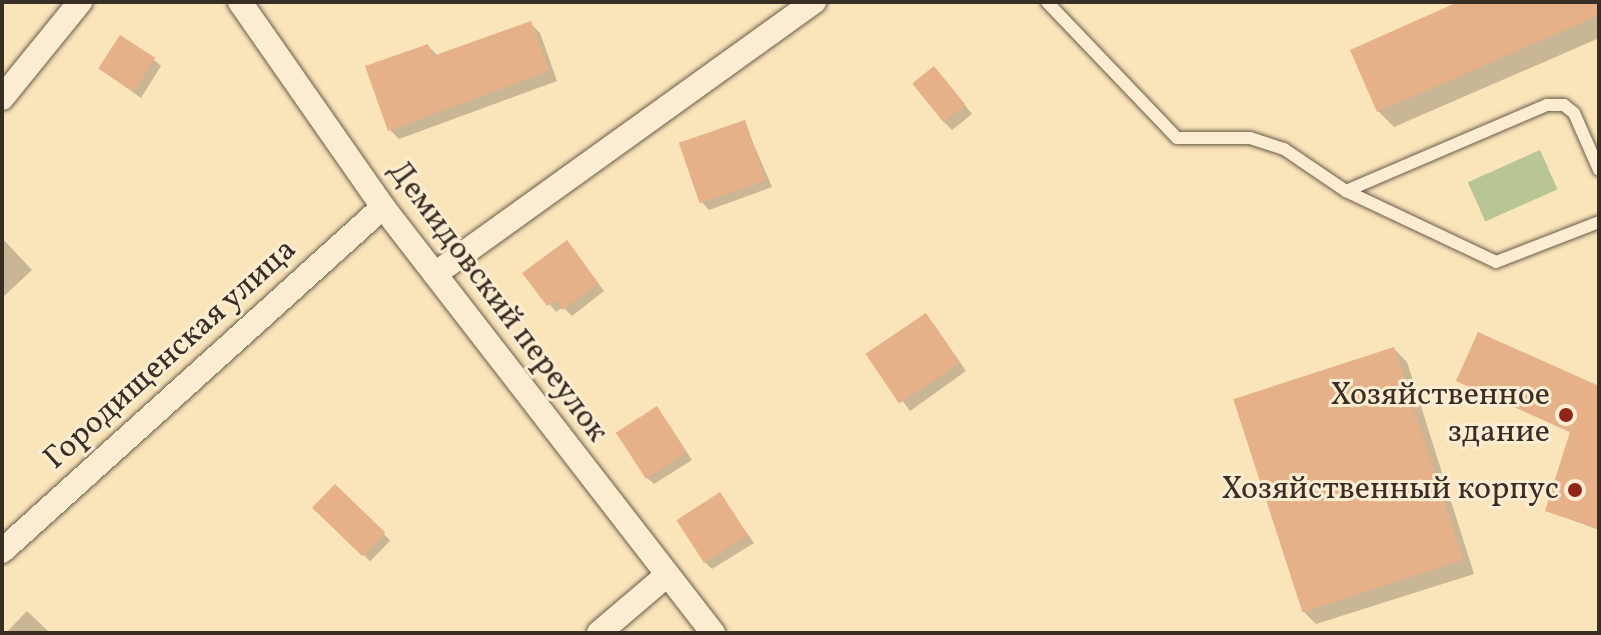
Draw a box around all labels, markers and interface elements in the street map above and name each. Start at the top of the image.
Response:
street label: Демидовский переулок [379,154,615,450]
street label: Городищенская улица [36,231,306,479]
place label: Хозяйственное здание [1330,378,1550,453]
marker: Хозяйственное здание [1557,406,1575,424]
place label: Хозяйственный корпус [1221,471,1559,509]
marker: Хозяйственный корпус [1566,481,1584,499]

